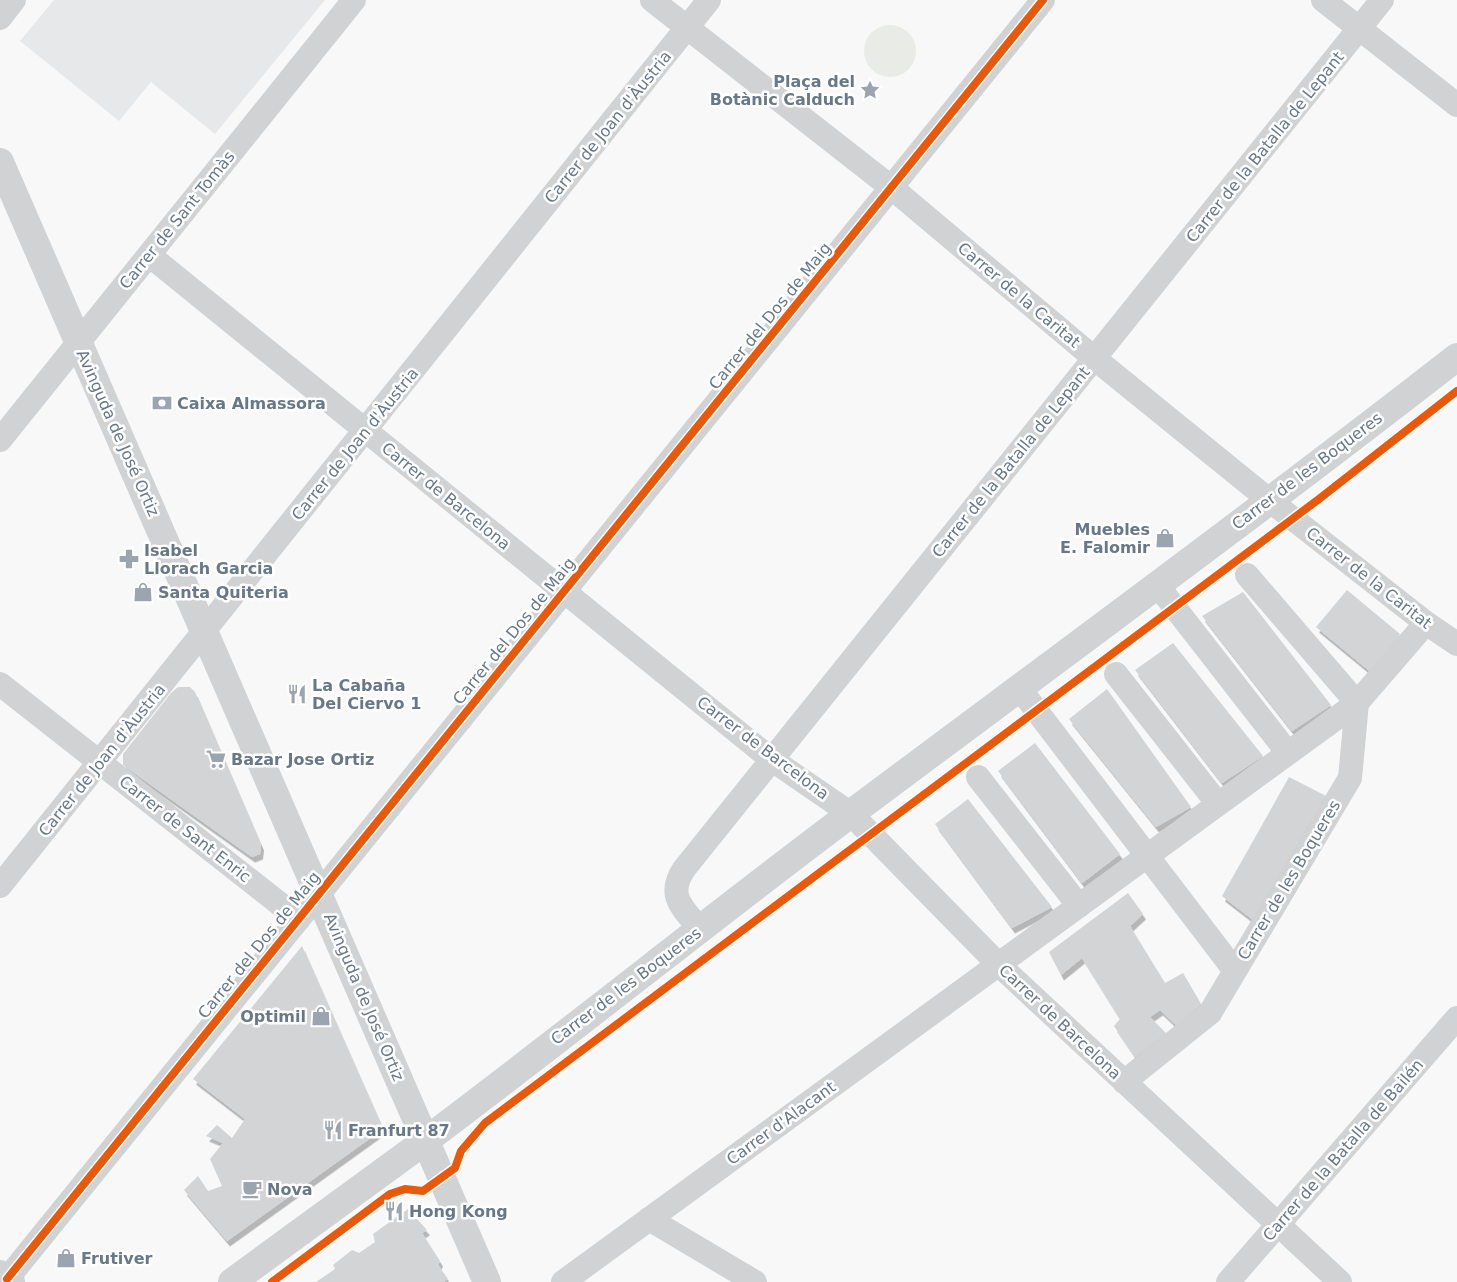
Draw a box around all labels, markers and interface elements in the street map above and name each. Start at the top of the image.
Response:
street label: Carrer de Joan d'Àustria [541,47,675,207]
street label: Carrer de la Batalla de Lepant [1182,48,1348,246]
place label: Plaça del Botànic Calduch [710,72,855,109]
place icon: Plaça del Botànic Calduch [859,79,881,101]
street label: Carrer de Sant Tomàs [115,147,239,293]
street label: Carrer de la Caritat [954,238,1084,352]
street label: Carrer del Dos de Maig [705,239,835,393]
street label: Avinguda de José Ortiz [73,347,163,519]
street label: Carrer de la Batalla de Lepant [928,363,1094,561]
street label: Carrer de Joan d'Àustria [288,364,422,524]
bank icon: Caixa Almassora [151,392,173,414]
place label: Caixa Almassora [177,394,326,413]
street label: Carrer de les Boqueres [1228,408,1386,534]
street label: Carrer de Barcelona [378,438,514,554]
place label: Muebles E. Falomir [1060,520,1150,557]
street label: Carrer de la Caritat [1303,523,1435,633]
shop icon: Muebles E. Falomir [1154,527,1176,549]
place label: Isabel Llorach Garcia [144,541,273,578]
pharmacy icon: Isabel Llorach Garcia [118,548,140,570]
street label: Carrer del Dos de Maig [449,554,579,708]
shop icon: Santa Quiteria [132,581,154,603]
place label: Santa Quiteria [158,583,289,602]
place label: La Cabaña Del Ciervo 1 [312,676,421,713]
street label: Carrer de Joan d'Àustria [35,680,169,840]
restaurant icon: La Cabaña Del Ciervo 1 [286,683,308,705]
street label: Carrer de Barcelona [693,692,833,804]
supermarket icon: Bazar Jose Ortiz [205,748,227,770]
place label: Bazar Jose Ortiz [231,750,374,769]
street label: Carrer de Sant Enric [115,772,255,886]
street label: Carrer de les Boqueres [1234,797,1344,963]
street label: Carrer del Dos de Maig [194,868,324,1022]
street label: Avinguda de José Ortiz [320,910,408,1084]
street label: Carrer de les Boqueres [547,923,705,1049]
street label: Carrer de Barcelona [995,961,1125,1083]
shop icon: Optimil [310,1005,332,1027]
place label: Optimil [240,1007,306,1026]
street label: Carrer de la Batalla de Bailén [1259,1055,1427,1245]
street label: Carrer d'Alacant [723,1077,839,1169]
restaurant icon: Franfurt 87 [322,1119,344,1141]
place label: Franfurt 87 [348,1121,450,1140]
cafe icon: Nova [241,1178,263,1200]
place label: Nova [267,1180,313,1199]
restaurant icon: Hong Kong [383,1200,405,1222]
place label: Hong Kong [409,1202,508,1221]
shop icon: Frutiver [55,1247,77,1269]
place label: Frutiver [81,1249,153,1268]

